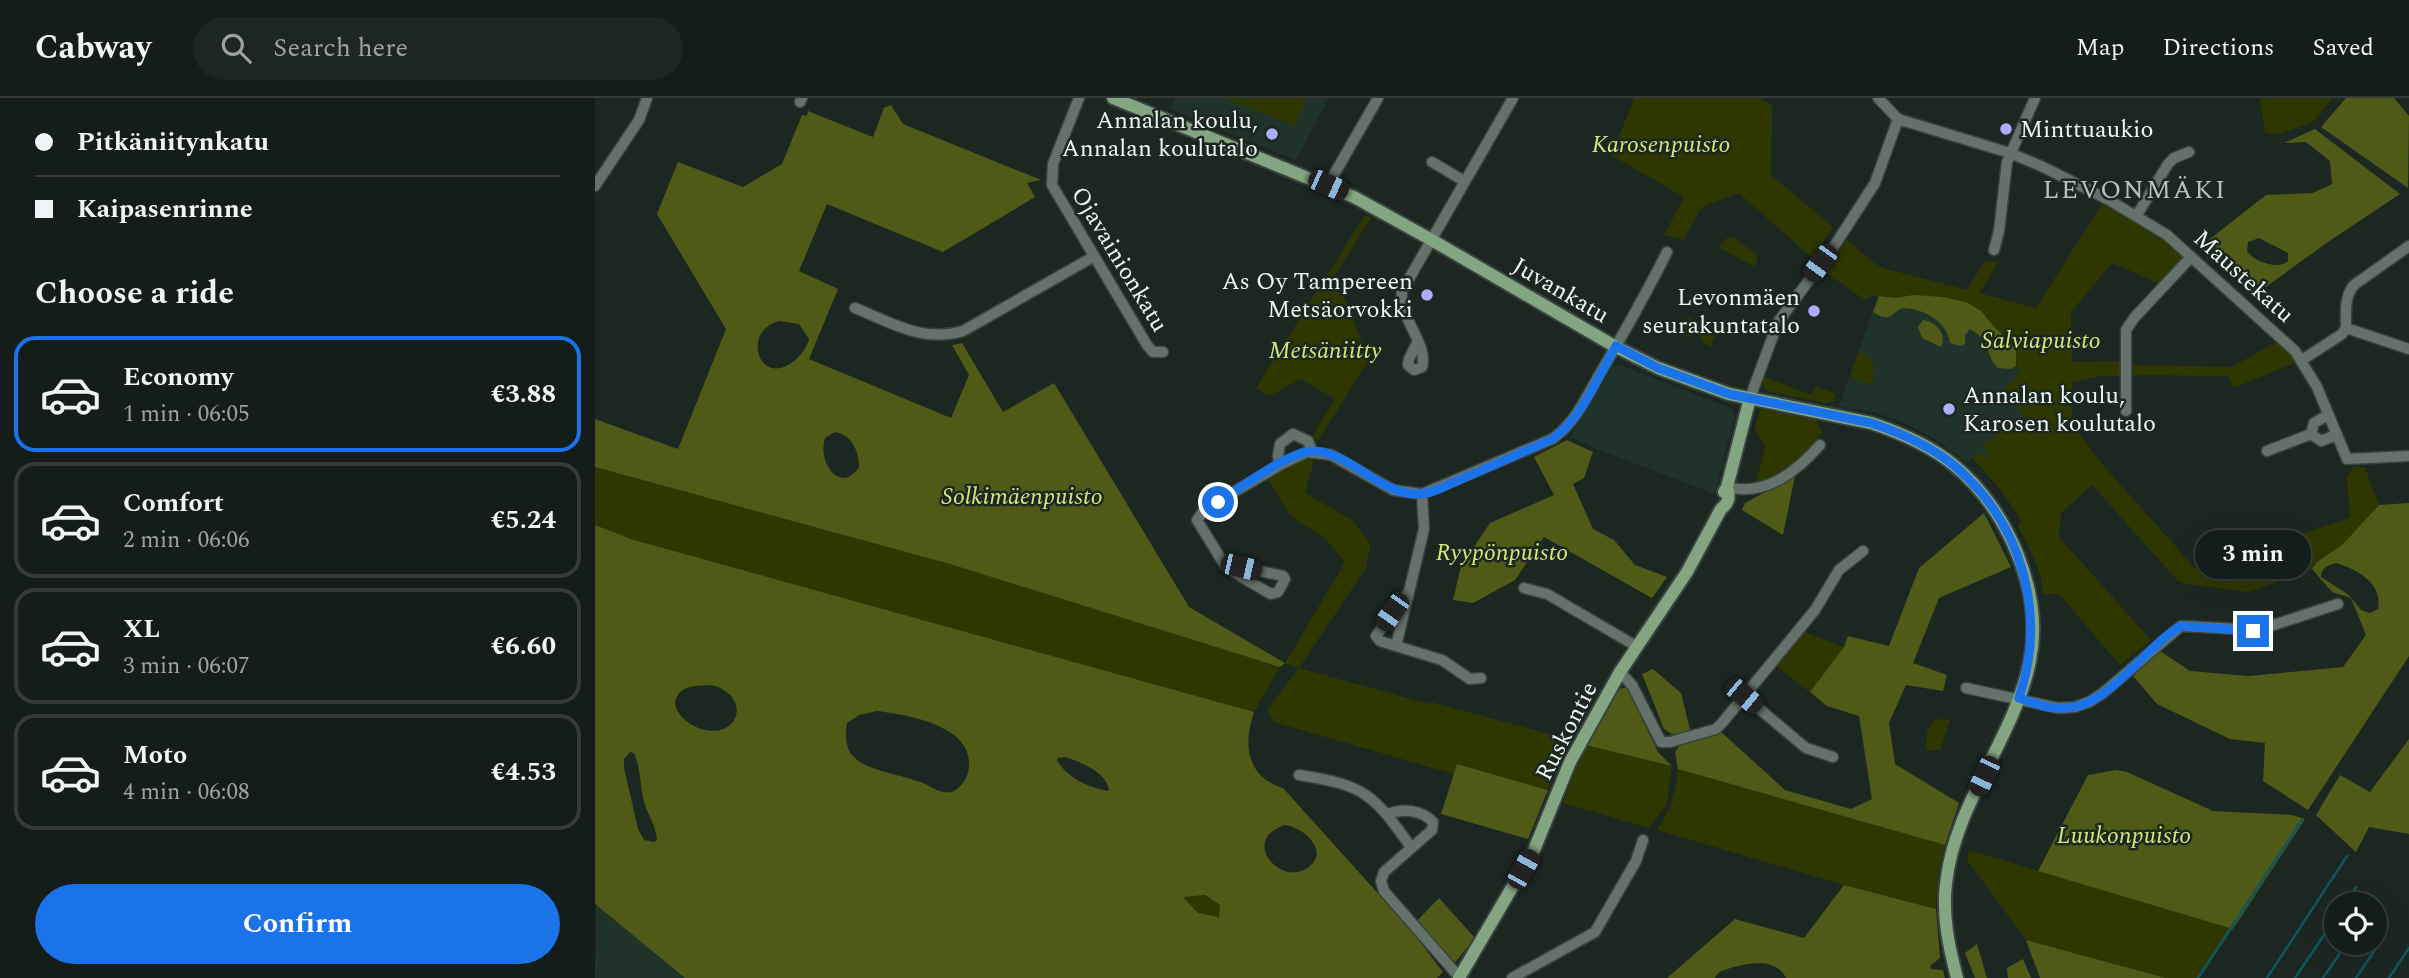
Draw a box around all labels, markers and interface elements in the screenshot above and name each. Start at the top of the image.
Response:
search box [193,17,683,80]
text: Cabway [35,23,151,73]
text: Search here [273,28,408,68]
icon: search [217,29,255,67]
text: Map [2076,30,2124,66]
text: Directions [2162,30,2274,66]
text: Saved [2312,30,2374,66]
place label: Annalan koulu, Annalan koulutalo [1062,103,1258,167]
place label: Minttuaukio [2020,112,2154,148]
marker: Minttuaukio [1998,121,2014,137]
text: Pitkäniitynkatu [77,122,269,162]
marker: Annalan koulu, Annalan koulutalo [1264,126,1280,142]
park label: Karosenpuisto [1592,127,1730,163]
car [1305,167,1352,203]
district label: LEVONMÄKI [2043,170,2227,210]
street label: Ojavainionkatu [1061,180,1177,339]
text: Kaipasenrinne [77,189,253,229]
street label: Maustekatu [2185,221,2302,332]
car [1800,240,1841,286]
street label: Juvankatu [1505,249,1616,333]
place label: As Oy Tampereen Metsäorvokki [1222,264,1413,328]
text: Choose a ride [35,269,234,318]
place label: Levonmäen seurakuntatalo [1642,280,1800,344]
marker: As Oy Tampereen Metsäorvokki [1419,287,1435,303]
marker: Levonmäen seurakuntatalo [1806,303,1822,319]
park label: Salviapuisto [1981,323,2101,359]
park label: Metsäniitty [1269,333,1382,369]
text: Economy [123,357,233,397]
icon: car [39,363,102,426]
text: €3.88 [491,374,556,414]
place label: Annalan koulu, Karosen koulutalo [1963,378,2156,442]
text: 1 min · 06:05 [123,397,250,432]
marker: Annalan koulu, Karosen koulutalo [1941,401,1957,417]
park label: Solkimäenpuisto [941,479,1103,515]
text: Comfort [123,483,224,523]
route start [1202,486,1234,518]
icon: car [39,489,102,552]
text: €5.24 [491,500,556,540]
text: 2 min · 06:06 [123,523,250,558]
callout: 3 min [2195,530,2311,578]
park label: Ryypönpuisto [1436,535,1568,571]
text: 3 min [2222,537,2284,572]
car [1219,552,1264,582]
car [1372,589,1413,635]
text: XL [123,609,160,649]
icon: car [39,615,102,678]
route end [2237,615,2269,647]
text: €6.60 [491,626,556,666]
text: 3 min · 06:07 [123,649,250,684]
car [1722,674,1767,718]
street label: Ruskontie [1527,676,1607,787]
text: Moto [123,735,187,775]
icon: car [39,741,102,804]
text: €4.53 [491,752,556,792]
car [1966,753,2003,799]
text: 4 min · 06:08 [123,775,250,810]
park label: Luukonpuisto [2057,818,2191,854]
car [1504,846,1543,892]
button: Confirm [35,884,560,964]
map controls [2324,892,2387,955]
button: locate [2324,892,2387,955]

